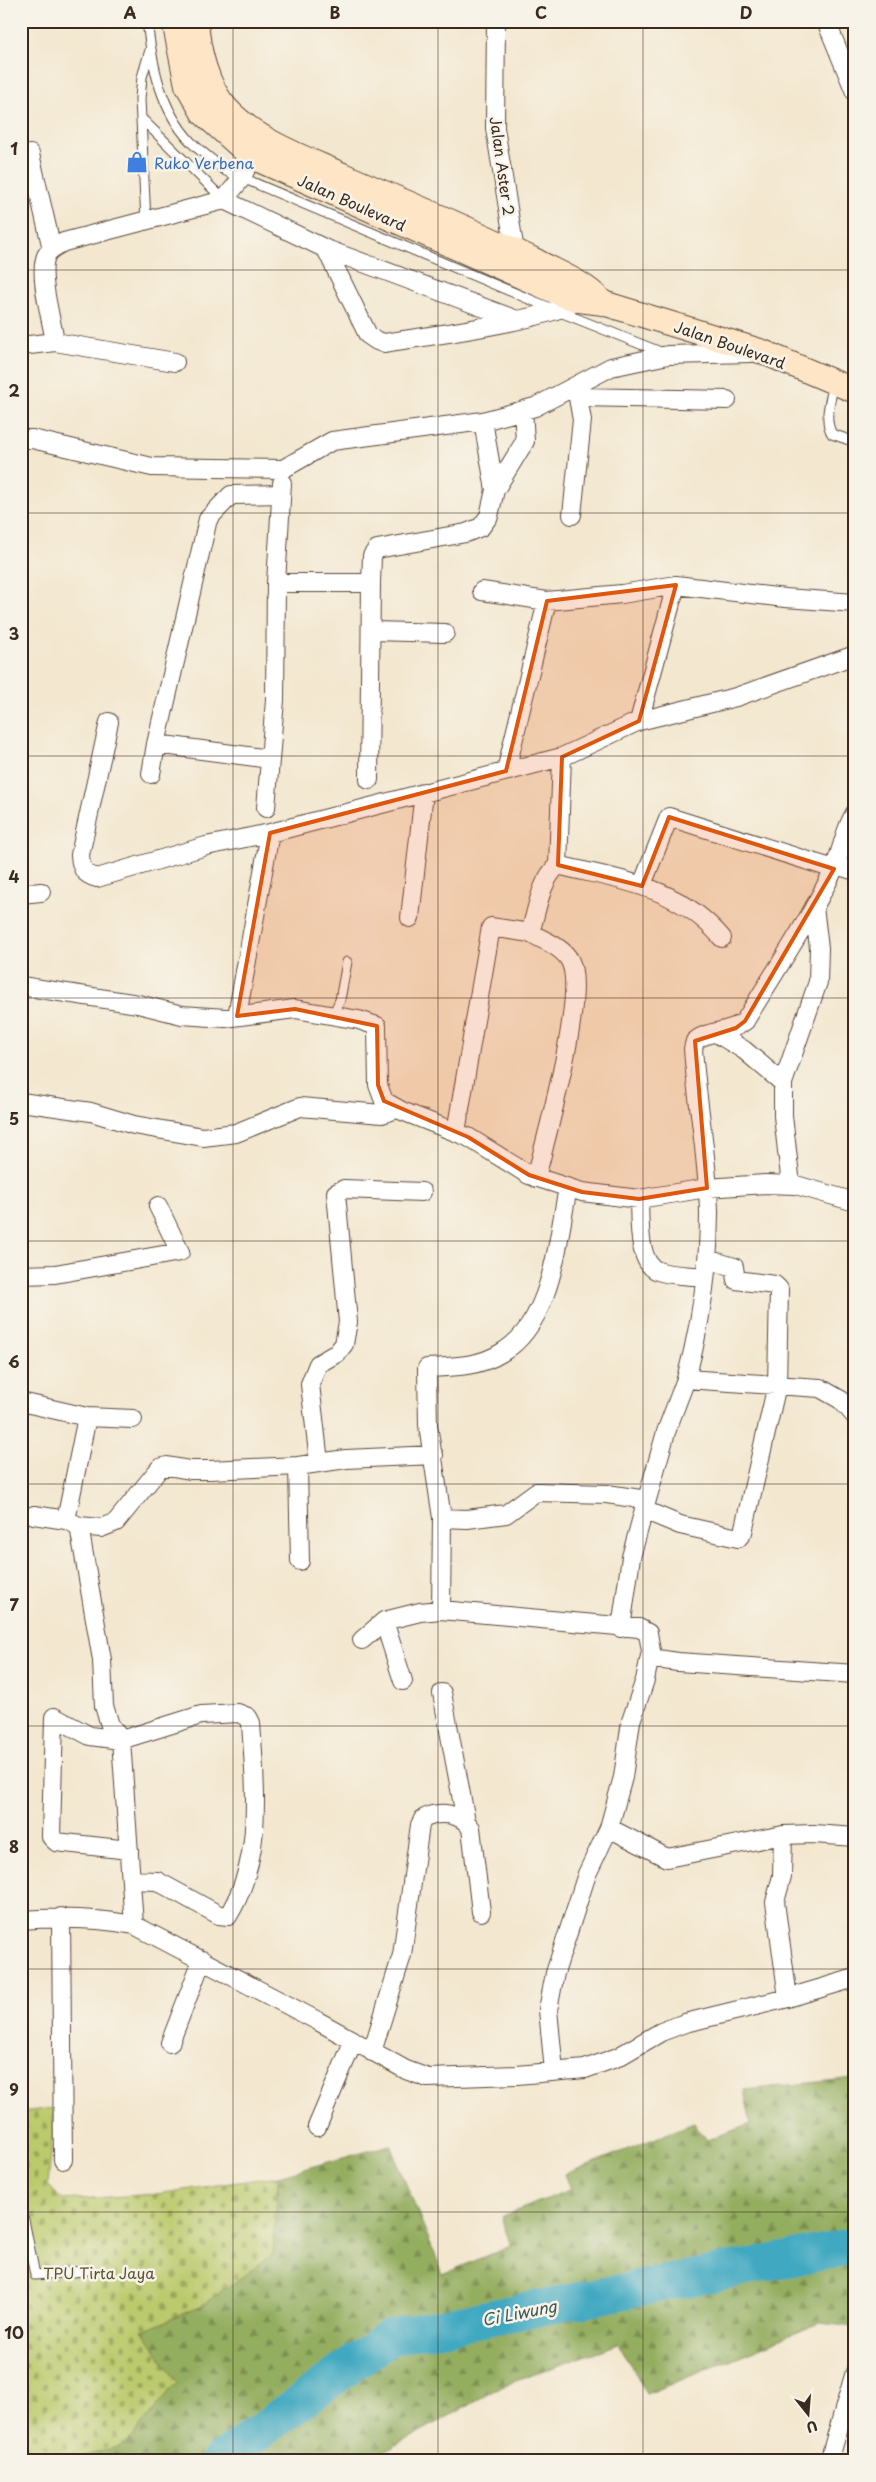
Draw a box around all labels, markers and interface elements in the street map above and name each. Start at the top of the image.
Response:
text: A [124,0,137,24]
text: B [330,0,341,24]
text: C [535,0,547,24]
text: D [740,0,752,24]
street label: Jalan Aster 2 [485,115,521,217]
text: 1 [10,136,18,160]
shop icon: Ruko Verbena [124,149,150,175]
place label: Ruko Verbena [154,151,254,174]
street label: Jalan Boulevard [294,168,410,236]
street label: Jalan Boulevard [671,314,789,374]
text: 2 [8,378,20,402]
text: 3 [9,621,19,645]
text: 4 [9,864,20,888]
text: 5 [9,1106,19,1130]
text: 6 [8,1349,20,1373]
text: 7 [9,1592,19,1616]
text: 8 [9,1834,19,1858]
text: 9 [9,2077,19,2101]
park label: TPU Tirta Jaya [43,2261,155,2284]
water label: Ci Liwung [480,2293,560,2331]
text: 10 [4,2320,24,2344]
north arrow [784,2390,834,2440]
text: U [804,2415,820,2439]

